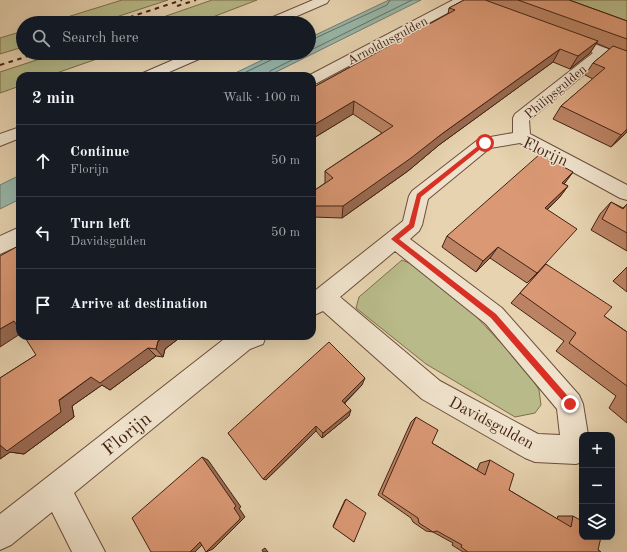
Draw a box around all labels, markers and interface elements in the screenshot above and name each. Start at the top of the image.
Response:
street label: Arnoldusgulden [345,15,430,68]
search box [16,16,316,60]
icon: search [30,27,52,49]
text: Search here [62,31,139,46]
street label: Philipsgulden [523,63,589,122]
text: 2 min [32,90,75,107]
text: Walk · 100 m [223,91,300,104]
route start [476,134,494,152]
street label: Florijn [520,135,570,170]
text: Continue [70,145,129,160]
icon: ahead [32,150,54,172]
text: 50 m [271,154,300,167]
text: Florijn [70,163,109,176]
text: Turn left [70,217,130,232]
icon: left [32,222,54,244]
text: 50 m [271,226,300,239]
text: Davidsgulden [70,235,146,248]
icon: arrive [32,294,54,316]
text: Arrive at destination [70,297,208,312]
street label: Davidsgulden [446,395,537,453]
route end [561,395,579,413]
street label: Florijn [100,410,156,460]
map controls [579,432,615,540]
button: + [579,432,615,468]
button: − [579,468,615,504]
button: layers [579,504,615,540]

